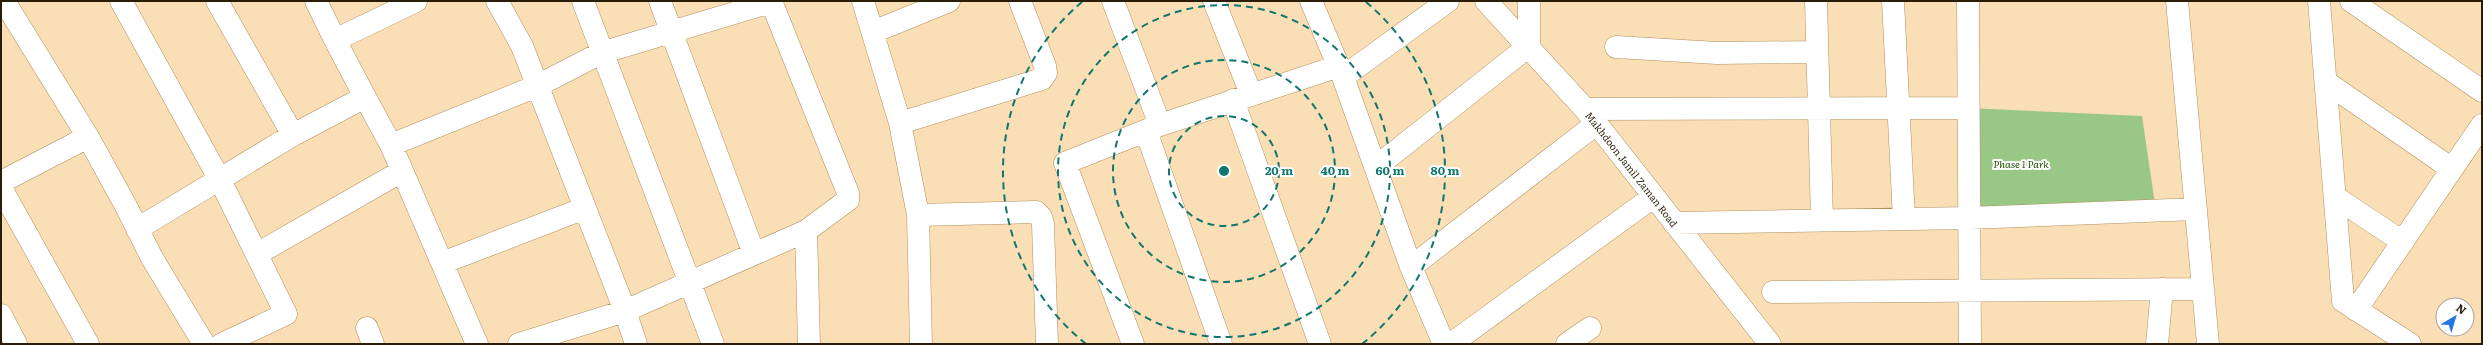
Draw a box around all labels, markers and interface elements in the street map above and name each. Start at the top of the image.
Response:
street label: Makhdoon Jamil Zaman Road [1582,108,1682,230]
park label: Phase 1 Park [1993,156,2049,171]
text: 20 m [1265,161,1293,179]
text: 40 m [1321,161,1350,179]
text: 60 m [1376,161,1404,179]
text: 80 m [1431,161,1459,179]
centre of rings [1217,164,1231,178]
north arrow [2435,297,2475,337]
text: N [2453,299,2470,317]

